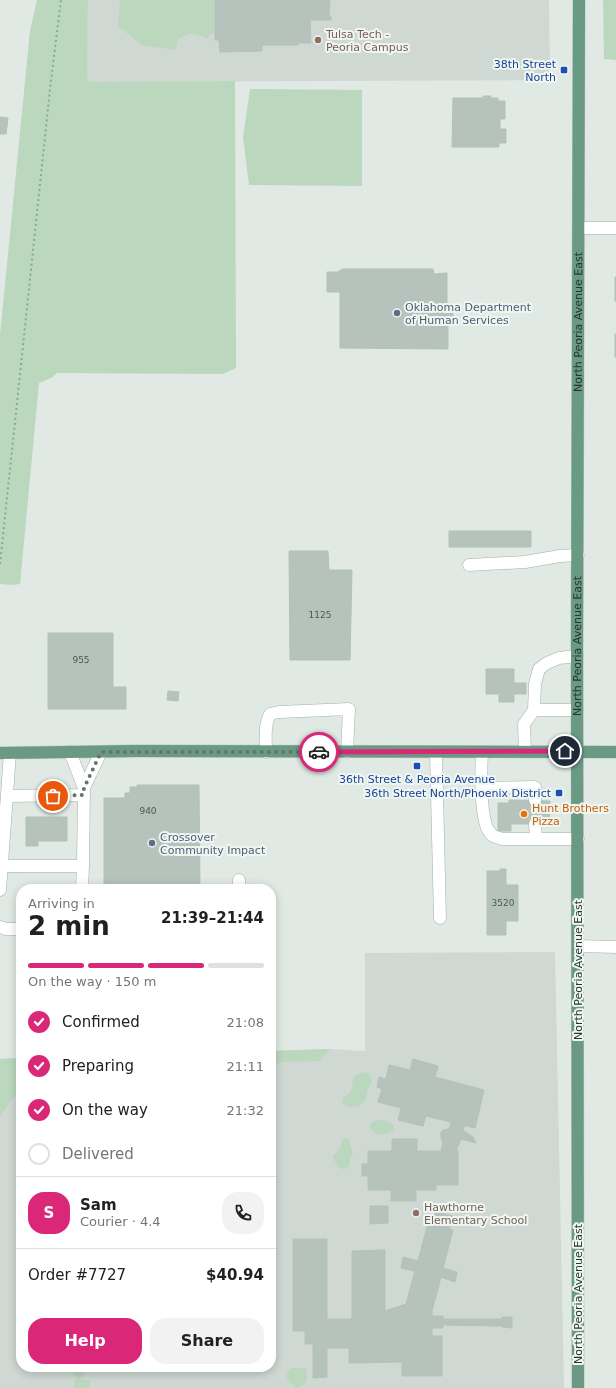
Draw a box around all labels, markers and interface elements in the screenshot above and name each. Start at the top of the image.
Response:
place label: Tulsa Tech - Peoria Campus [325,28,409,54]
marker: Tulsa Tech - Peoria Campus [313,35,323,45]
place label: 38th Street North [494,58,557,84]
marker: 38th Street North [559,65,569,75]
street label: North Peoria Avenue East [571,251,585,392]
place label: Oklahoma Department of Human Services [405,301,532,327]
marker: Oklahoma Department of Human Services [392,308,402,318]
street label: North Peoria Avenue East [570,575,584,716]
house number: 1125 [309,610,331,620]
house number: 955 [72,655,90,665]
courier [299,732,339,772]
pin [548,734,582,768]
icon: home [554,740,576,762]
icon: car [308,741,330,763]
marker: 36th Street & Peoria Avenue [412,761,422,771]
place label: 36th Street & Peoria Avenue [339,773,495,786]
pin [36,779,70,813]
icon: bag [42,785,64,807]
place label: 36th Street North/Phoenix District [364,787,552,800]
marker: 36th Street North/Phoenix District [554,788,564,798]
place label: Hunt Brothers Pizza [532,802,609,828]
house number: 940 [139,806,157,816]
marker: Hunt Brothers Pizza [519,809,529,819]
place label: Crossover Community Impact [160,831,266,857]
marker: Crossover Community Impact [147,838,157,848]
text: Arriving in [28,896,95,911]
house number: 3520 [492,898,515,908]
street label: North Peoria Avenue East [572,899,585,1040]
text: 21:39–21:44 [161,909,264,927]
text: 2 min [28,911,110,941]
text: On the way · 150 m [28,974,156,989]
icon: check [28,1011,50,1033]
text: Confirmed [62,1013,140,1031]
text: 21:08 [227,1015,264,1030]
icon: check [28,1055,50,1077]
text: Preparing [62,1057,134,1075]
text: 21:11 [227,1059,264,1074]
icon: check [28,1099,50,1121]
text: On the way [62,1101,148,1119]
text: 21:32 [227,1103,264,1118]
text: Delivered [62,1145,134,1163]
button: phone [222,1192,264,1234]
text: Sam [80,1196,117,1214]
place label: Hawthorne Elementary School [424,1201,527,1227]
text: S [44,1204,54,1222]
marker: Hawthorne Elementary School [411,1208,421,1218]
text: Courier · 4.4 [80,1214,161,1229]
street label: North Peoria Avenue East [572,1223,585,1364]
text: Order #7727 [28,1266,126,1284]
text: $40.94 [206,1266,264,1284]
button: Help [28,1318,142,1364]
button: Share [150,1318,264,1364]

